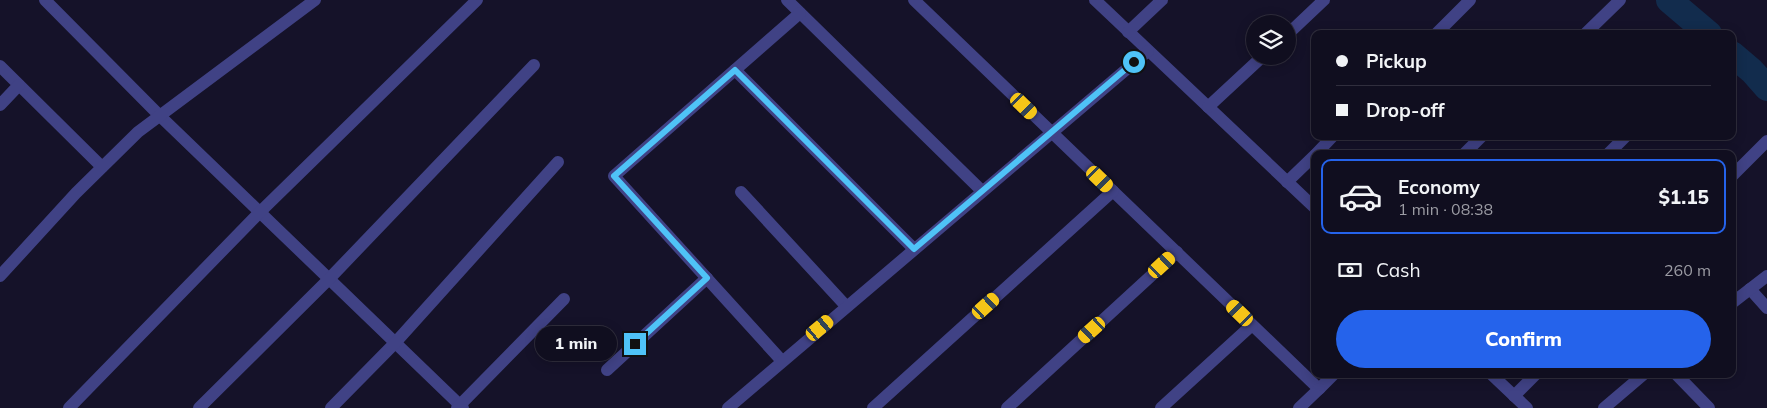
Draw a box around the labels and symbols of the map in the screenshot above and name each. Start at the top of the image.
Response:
route start [1123,51,1145,73]
car [1007,90,1040,122]
car [1084,163,1116,195]
car [1145,249,1178,281]
car [969,290,1002,322]
car [1224,297,1256,329]
car [803,313,836,343]
car [1075,314,1108,346]
callout: 1 min [535,326,618,362]
route end [624,333,646,355]

